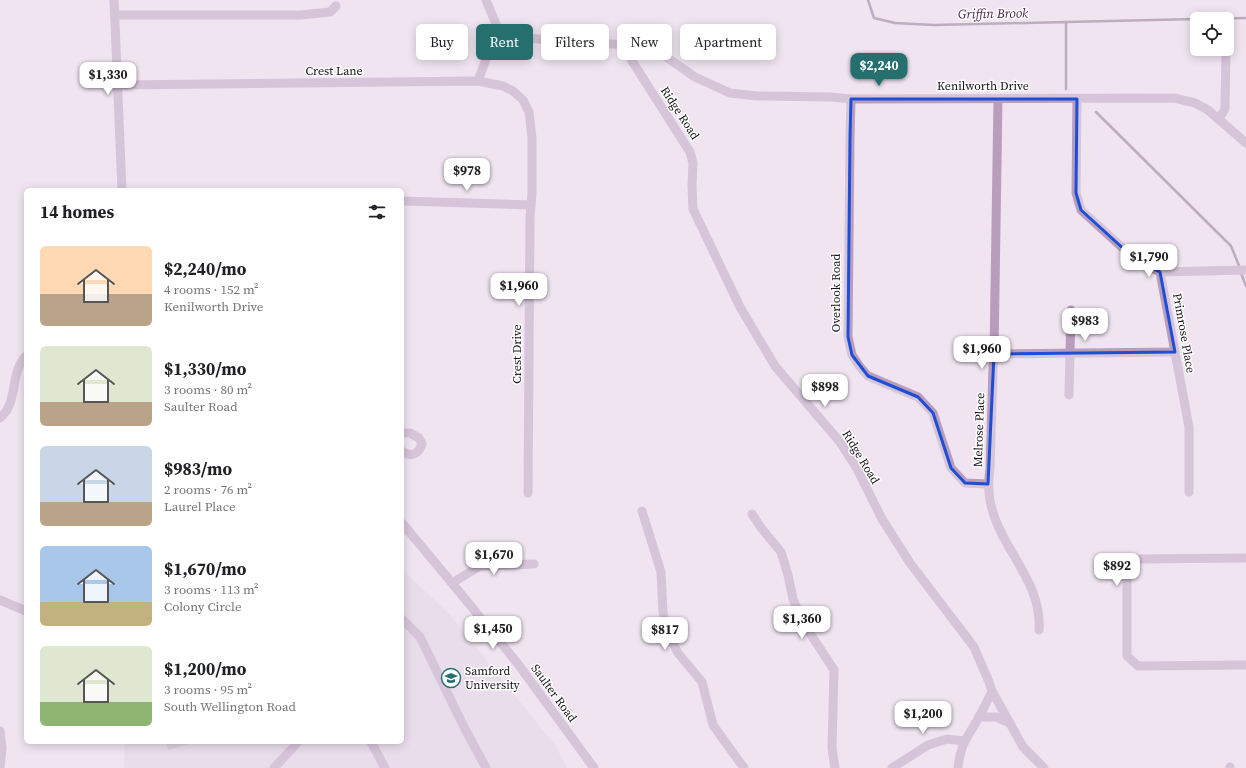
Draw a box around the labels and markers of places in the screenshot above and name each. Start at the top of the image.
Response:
pin: $2,240 [846,53,912,87]
pin: $1,330 [75,62,141,96]
pin: $978 [443,158,491,192]
pin: $1,790 [1116,244,1182,278]
pin: $1,960 [486,273,552,307]
pin: $983 [1061,308,1109,342]
pin: $1,960 [949,336,1015,370]
pin: $898 [801,374,849,408]
pin: $1,670 [461,542,527,576]
pin: $892 [1093,553,1141,587]
pin: $1,360 [769,606,835,640]
pin: $1,450 [460,616,526,650]
pin: $817 [641,617,689,651]
place label: Samford University [465,663,521,693]
school or university icon: Samford University [440,667,462,689]
pin: $1,200 [890,701,956,735]

